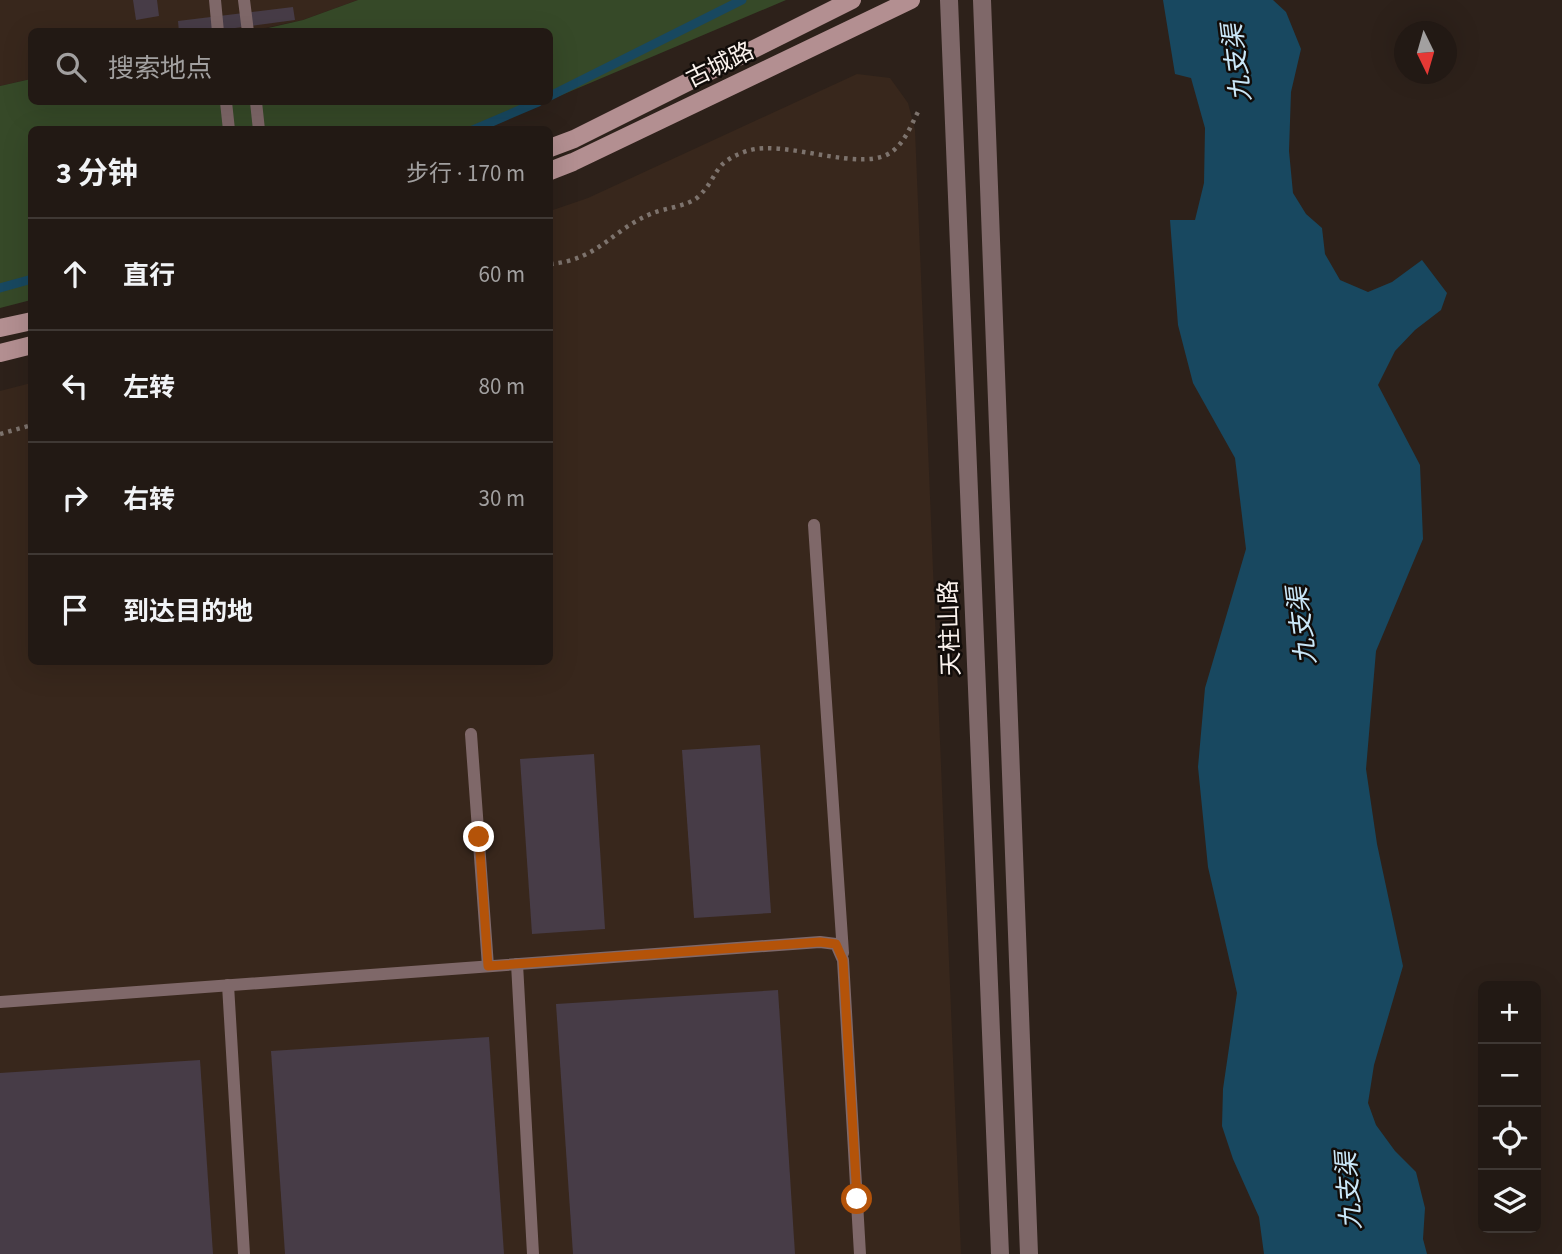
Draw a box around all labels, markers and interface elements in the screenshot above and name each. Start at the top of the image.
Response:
water label: 九支渠 [1213,18,1260,104]
north arrow [1394,21,1457,84]
search box [28,28,553,105]
street label: 古城路 [680,33,760,97]
icon: search [52,48,90,86]
text: 搜索地点 [108,50,212,87]
text: 3 分钟 [56,152,138,195]
text: 步行 · 170 m [406,157,525,190]
icon: ahead [56,255,94,293]
text: 直行 [123,257,175,294]
text: 60 m [478,258,525,291]
icon: left [56,367,94,405]
text: 左转 [123,369,175,406]
text: 80 m [478,370,525,403]
icon: right [56,479,94,517]
text: 右转 [123,481,175,518]
text: 30 m [478,482,525,515]
street label: 天柱山路 [931,579,969,677]
water label: 九支渠 [1278,581,1325,667]
icon: arrive [56,591,94,629]
text: 到达目的地 [123,593,253,630]
route end [463,821,494,852]
map controls [1478,981,1541,1233]
button: + [1478,981,1541,1044]
button: − [1478,1044,1541,1107]
button: locate [1478,1107,1541,1170]
water label: 九支渠 [1328,1147,1370,1231]
button: layers [1478,1170,1541,1233]
route start [841,1183,872,1214]

